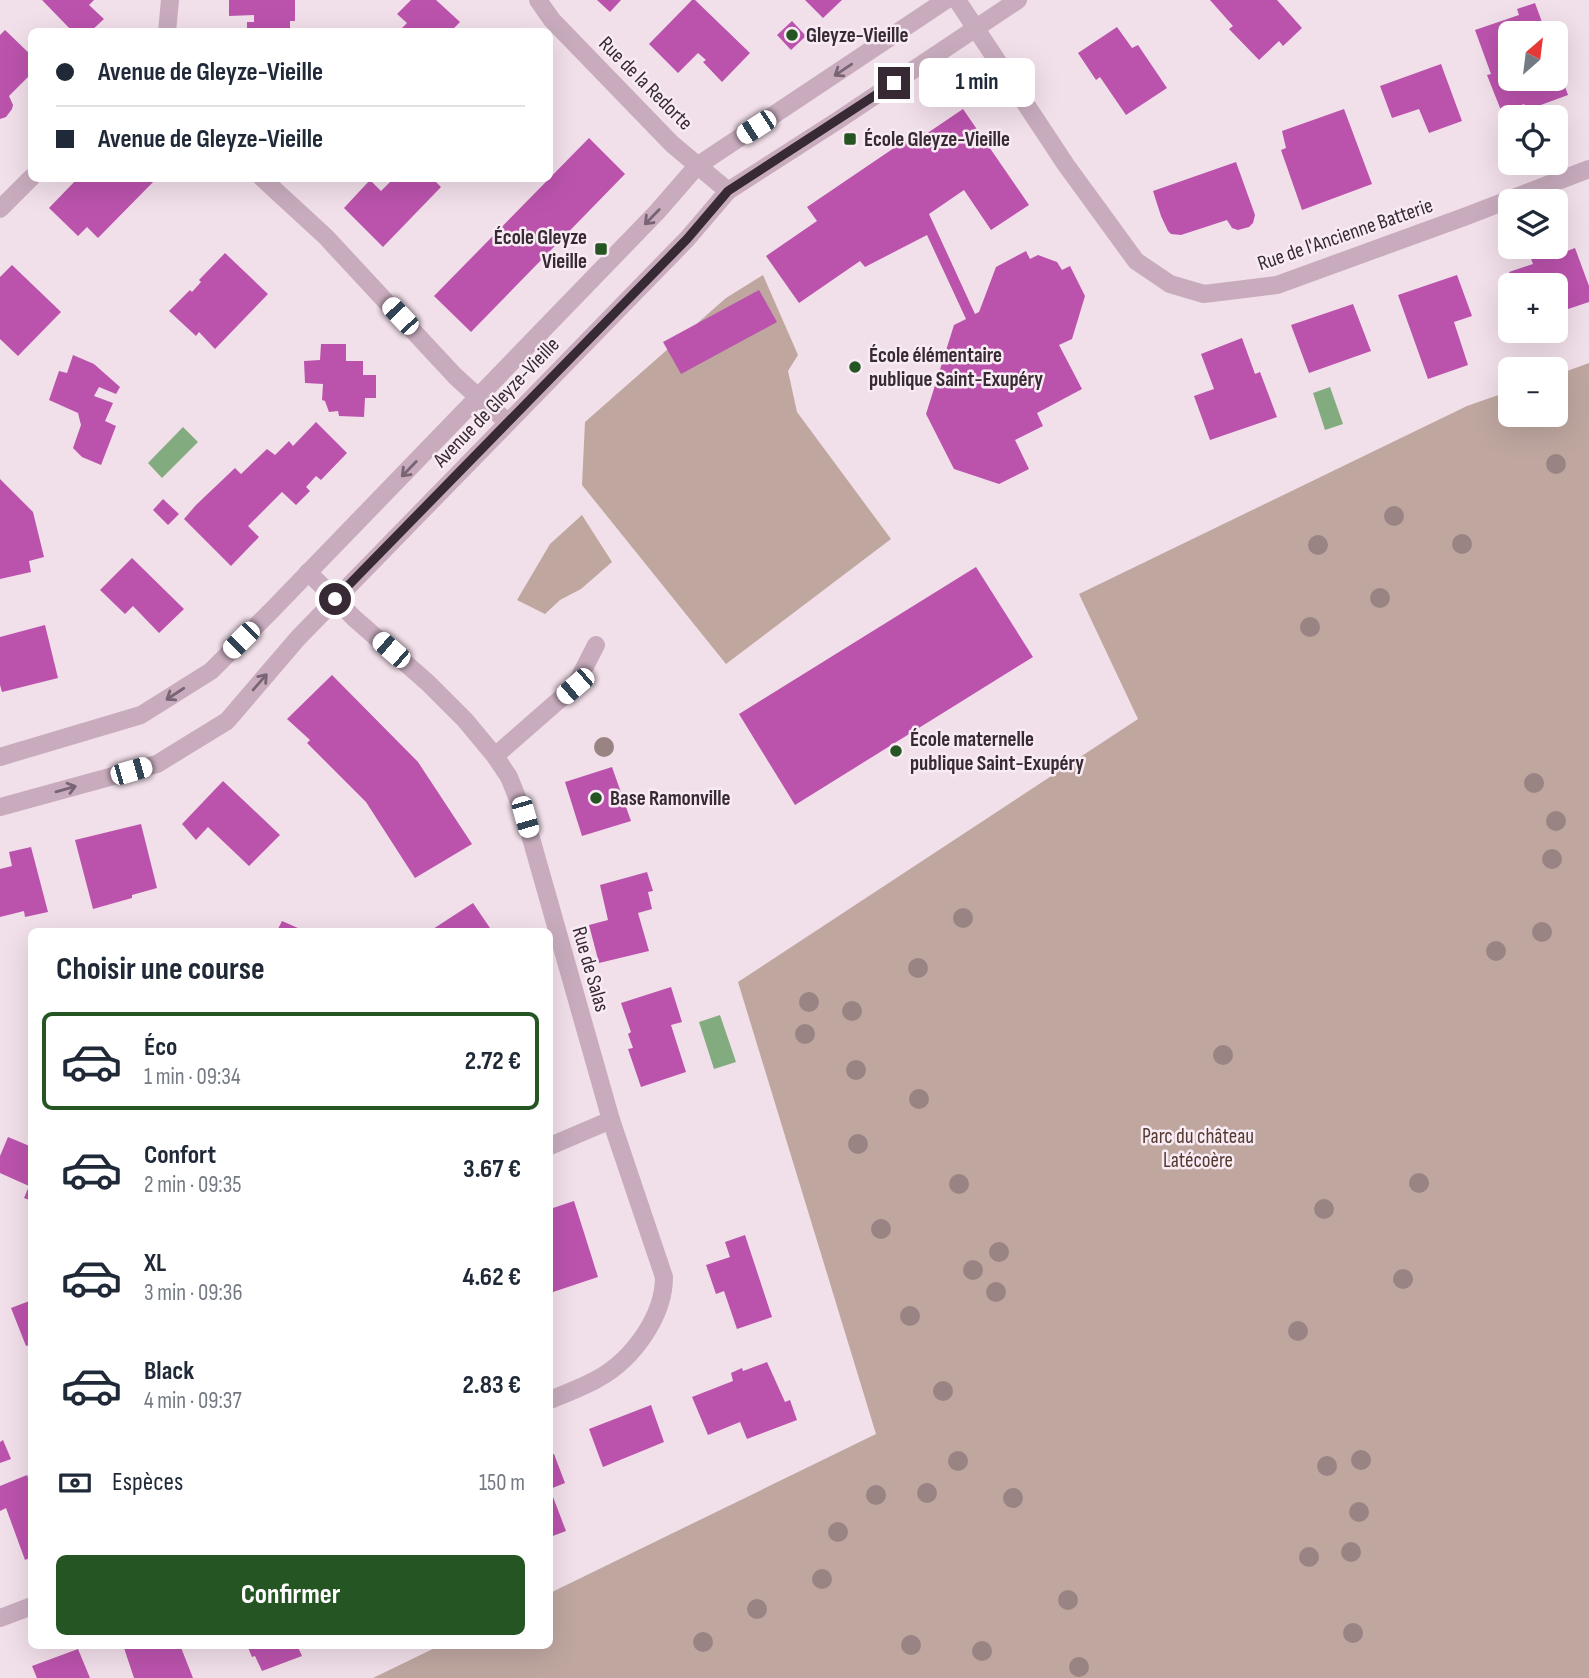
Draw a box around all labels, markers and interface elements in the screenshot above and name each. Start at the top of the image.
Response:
north arrow [1498,21,1568,91]
map controls [1498,21,1568,427]
place label: Gleyze-Vieille [806,23,909,48]
marker: Gleyze-Vieille [784,27,800,43]
street label: Rue de la Redorte [594,31,698,135]
text: Avenue de Gleyze-Vieille [98,57,323,88]
callout: 1 min [918,58,1034,108]
one-way arrow [834,63,853,77]
route end [878,67,910,99]
text: 1 min [956,68,998,96]
button: locate [1498,105,1568,175]
car [733,107,780,147]
text: Avenue de Gleyze-Vieille [98,124,323,155]
place label: École Gleyze-Vieille [864,127,1010,152]
marker: École Gleyze-Vieille [842,131,858,147]
button: layers [1498,189,1568,259]
street label: Rue de l'Ancienne Batterie [1254,193,1436,276]
one-way arrow [643,208,660,225]
place label: École Gleyze Vieille [494,225,587,274]
marker: École Gleyze Vieille [593,241,609,257]
button: + [1498,273,1568,343]
car [378,293,423,339]
street label: Avenue de Gleyze-Vieille [427,332,565,473]
place label: École élémentaire publique Saint-Exupéry [869,343,1043,392]
button: − [1498,357,1568,427]
marker: École élémentaire publique Saint-Exupéry [847,359,863,375]
one-way arrow [400,460,417,477]
route start [319,583,351,615]
car [219,618,264,662]
car [369,628,414,672]
car [553,664,598,708]
one-way arrow [252,674,268,692]
one-way arrow [166,686,185,701]
place label: École maternelle publique Saint-Exupéry [910,727,1084,776]
marker: École maternelle publique Saint-Exupéry [888,743,904,759]
car [108,755,155,787]
one-way arrow [54,782,77,795]
place label: Base Ramonville [610,786,731,811]
marker: Base Ramonville [588,790,604,806]
car [510,794,541,840]
street label: Rue de Salas [566,924,615,1015]
text: Choisir une course [56,950,265,989]
icon: car [60,1030,123,1093]
text: Éco [144,1032,177,1063]
text: 2.72 € [465,1046,521,1077]
text: 1 min · 09:34 [144,1063,241,1091]
park label: Parc du château Latécoère [1142,1124,1254,1173]
icon: car [60,1138,123,1201]
text: Confort [144,1140,216,1171]
text: 3.67 € [463,1154,521,1185]
text: 2 min · 09:35 [144,1171,242,1199]
icon: car [60,1246,123,1309]
text: XL [144,1248,166,1279]
text: 4.62 € [462,1262,521,1293]
text: 3 min · 09:36 [144,1279,243,1307]
icon: car [60,1354,123,1417]
text: Black [144,1356,194,1387]
text: 2.83 € [462,1370,521,1401]
text: 4 min · 09:37 [144,1387,242,1415]
icon: cash [56,1464,94,1502]
text: Espèces [112,1467,183,1498]
text: 150 m [479,1469,525,1497]
button: Confirmer [56,1555,525,1635]

